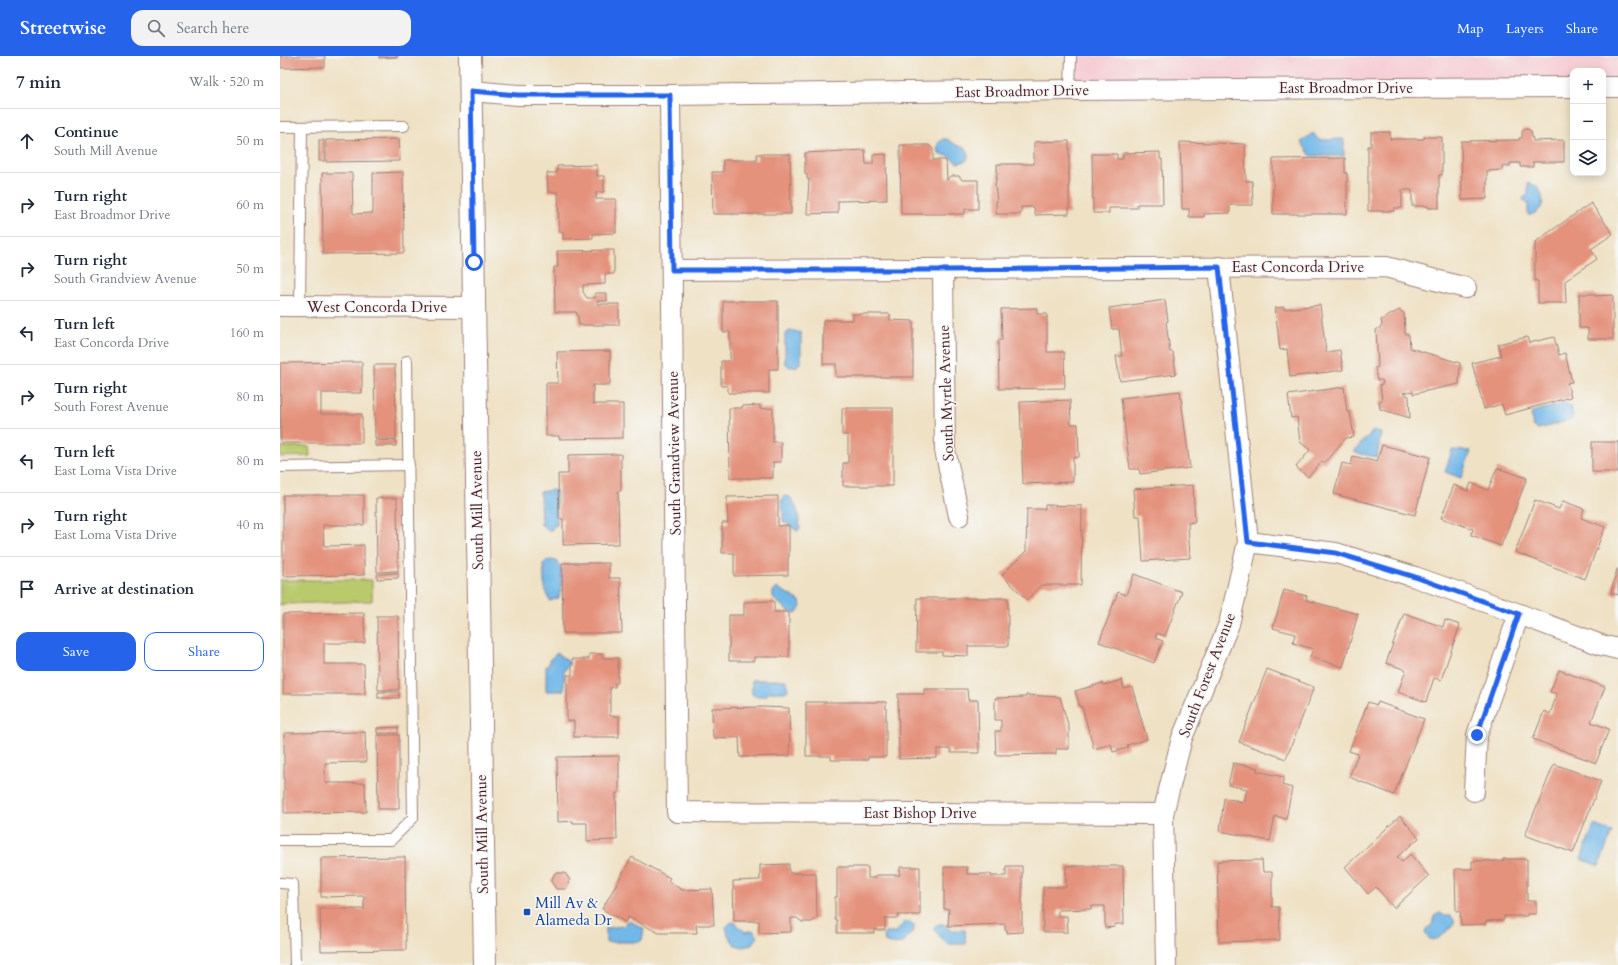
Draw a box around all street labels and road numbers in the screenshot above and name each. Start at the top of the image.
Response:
street label: East Broadmor Drive [1279,78,1413,98]
street label: East Broadmor Drive [955,80,1090,102]
street label: East Concorda Drive [1232,257,1365,277]
street label: West Concorda Drive [306,297,447,317]
street label: South Myrtle Avenue [934,324,958,462]
street label: South Grandview Avenue [663,370,685,535]
street label: South Mill Avenue [466,450,488,570]
street label: South Forest Avenue [1174,610,1240,740]
street label: South Mill Avenue [471,774,493,894]
street label: East Bishop Drive [863,803,977,823]

